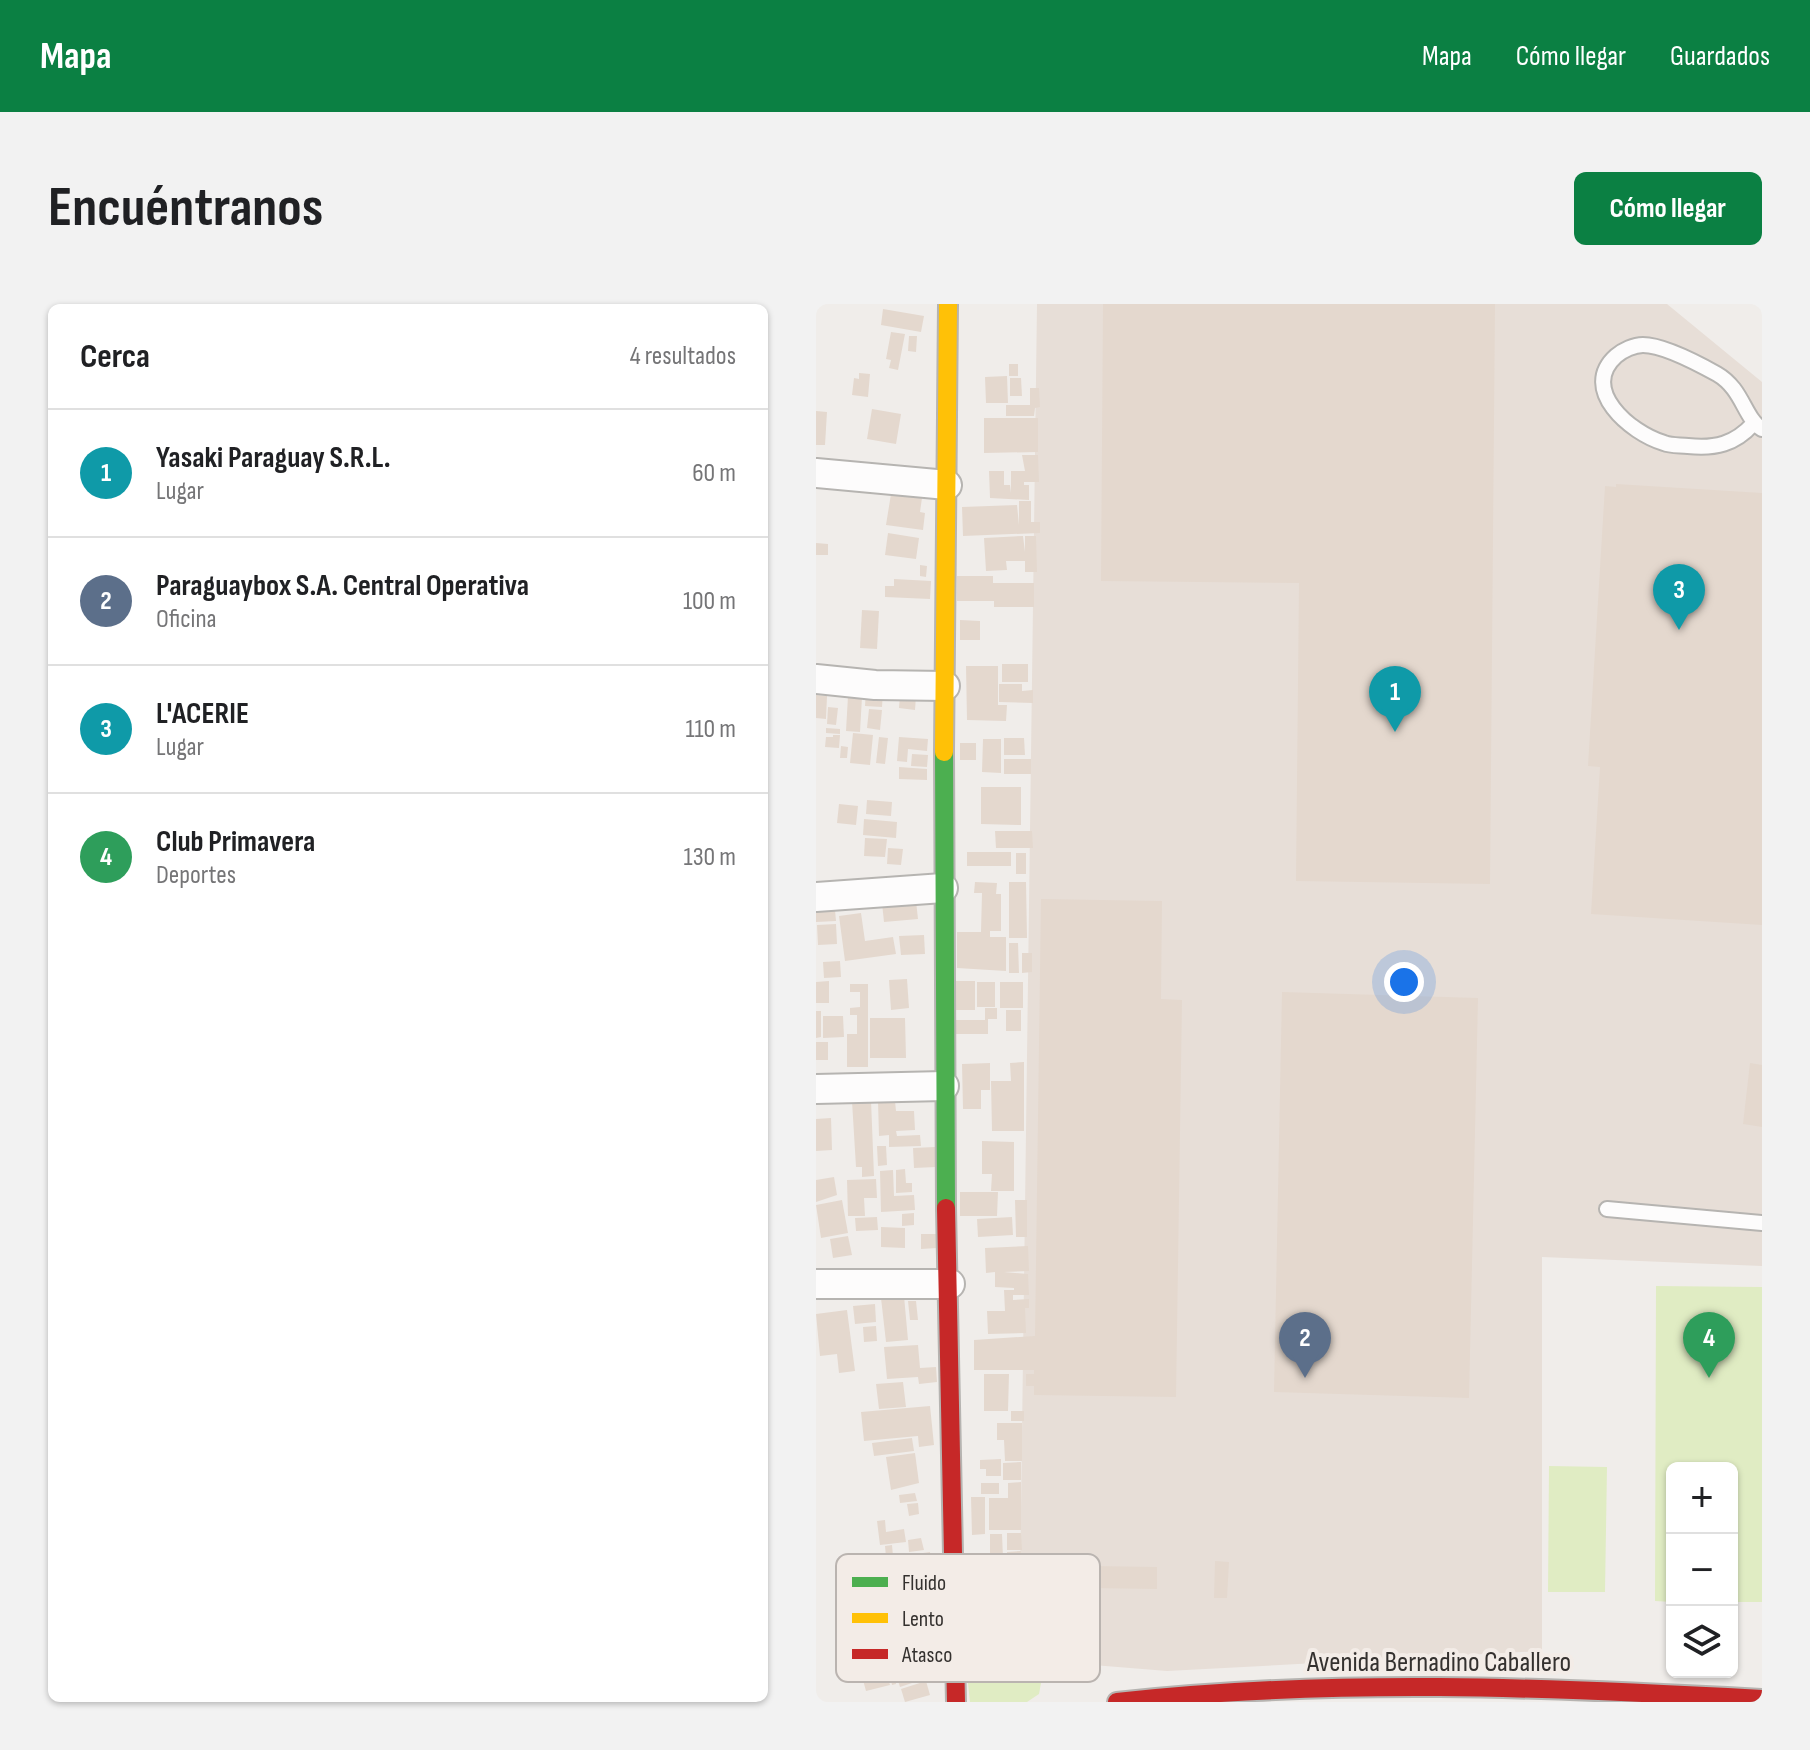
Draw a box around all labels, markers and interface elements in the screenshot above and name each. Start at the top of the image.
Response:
text: Mapa [40,34,112,79]
text: Mapa [1422,40,1472,73]
text: Cómo llegar [1516,40,1626,73]
text: Guardados [1670,40,1770,73]
button: Cómo llegar [1574,172,1762,245]
text: Encuéntranos [48,175,323,242]
text: Cerca [80,336,150,377]
text: 4 resultados [630,341,736,372]
text: Yasaki Paraguay S.R.L. [156,440,390,476]
text: 1 [101,458,111,489]
text: 60 m [692,458,736,489]
text: Lugar [156,476,204,507]
pin: 3 [1653,564,1705,630]
text: Paraguaybox S.A. Central Operativa [156,568,529,604]
text: 2 [100,586,112,617]
text: 100 m [683,586,736,617]
text: Oficina [156,604,217,635]
pin: 1 [1369,666,1421,732]
text: L'ACERIE [156,696,249,732]
text: 3 [100,714,112,745]
text: 110 m [685,714,736,745]
text: Lugar [156,732,204,763]
text: Club Primavera [156,824,315,860]
text: 4 [100,842,112,873]
text: 130 m [684,842,736,873]
text: Deportes [156,860,236,891]
your location [1384,962,1424,1002]
pin: 2 [1279,1312,1331,1378]
pin: 4 [1683,1312,1735,1378]
map controls [1666,1462,1738,1678]
button: + [1666,1462,1738,1534]
button: − [1666,1534,1738,1606]
legend [836,1554,1100,1682]
text: Fluido [902,1570,946,1597]
text: Lento [902,1606,944,1633]
button: layers [1666,1606,1738,1678]
text: Atasco [901,1642,952,1669]
street label: Avenida Bernadino Caballero [1306,1646,1571,1679]

